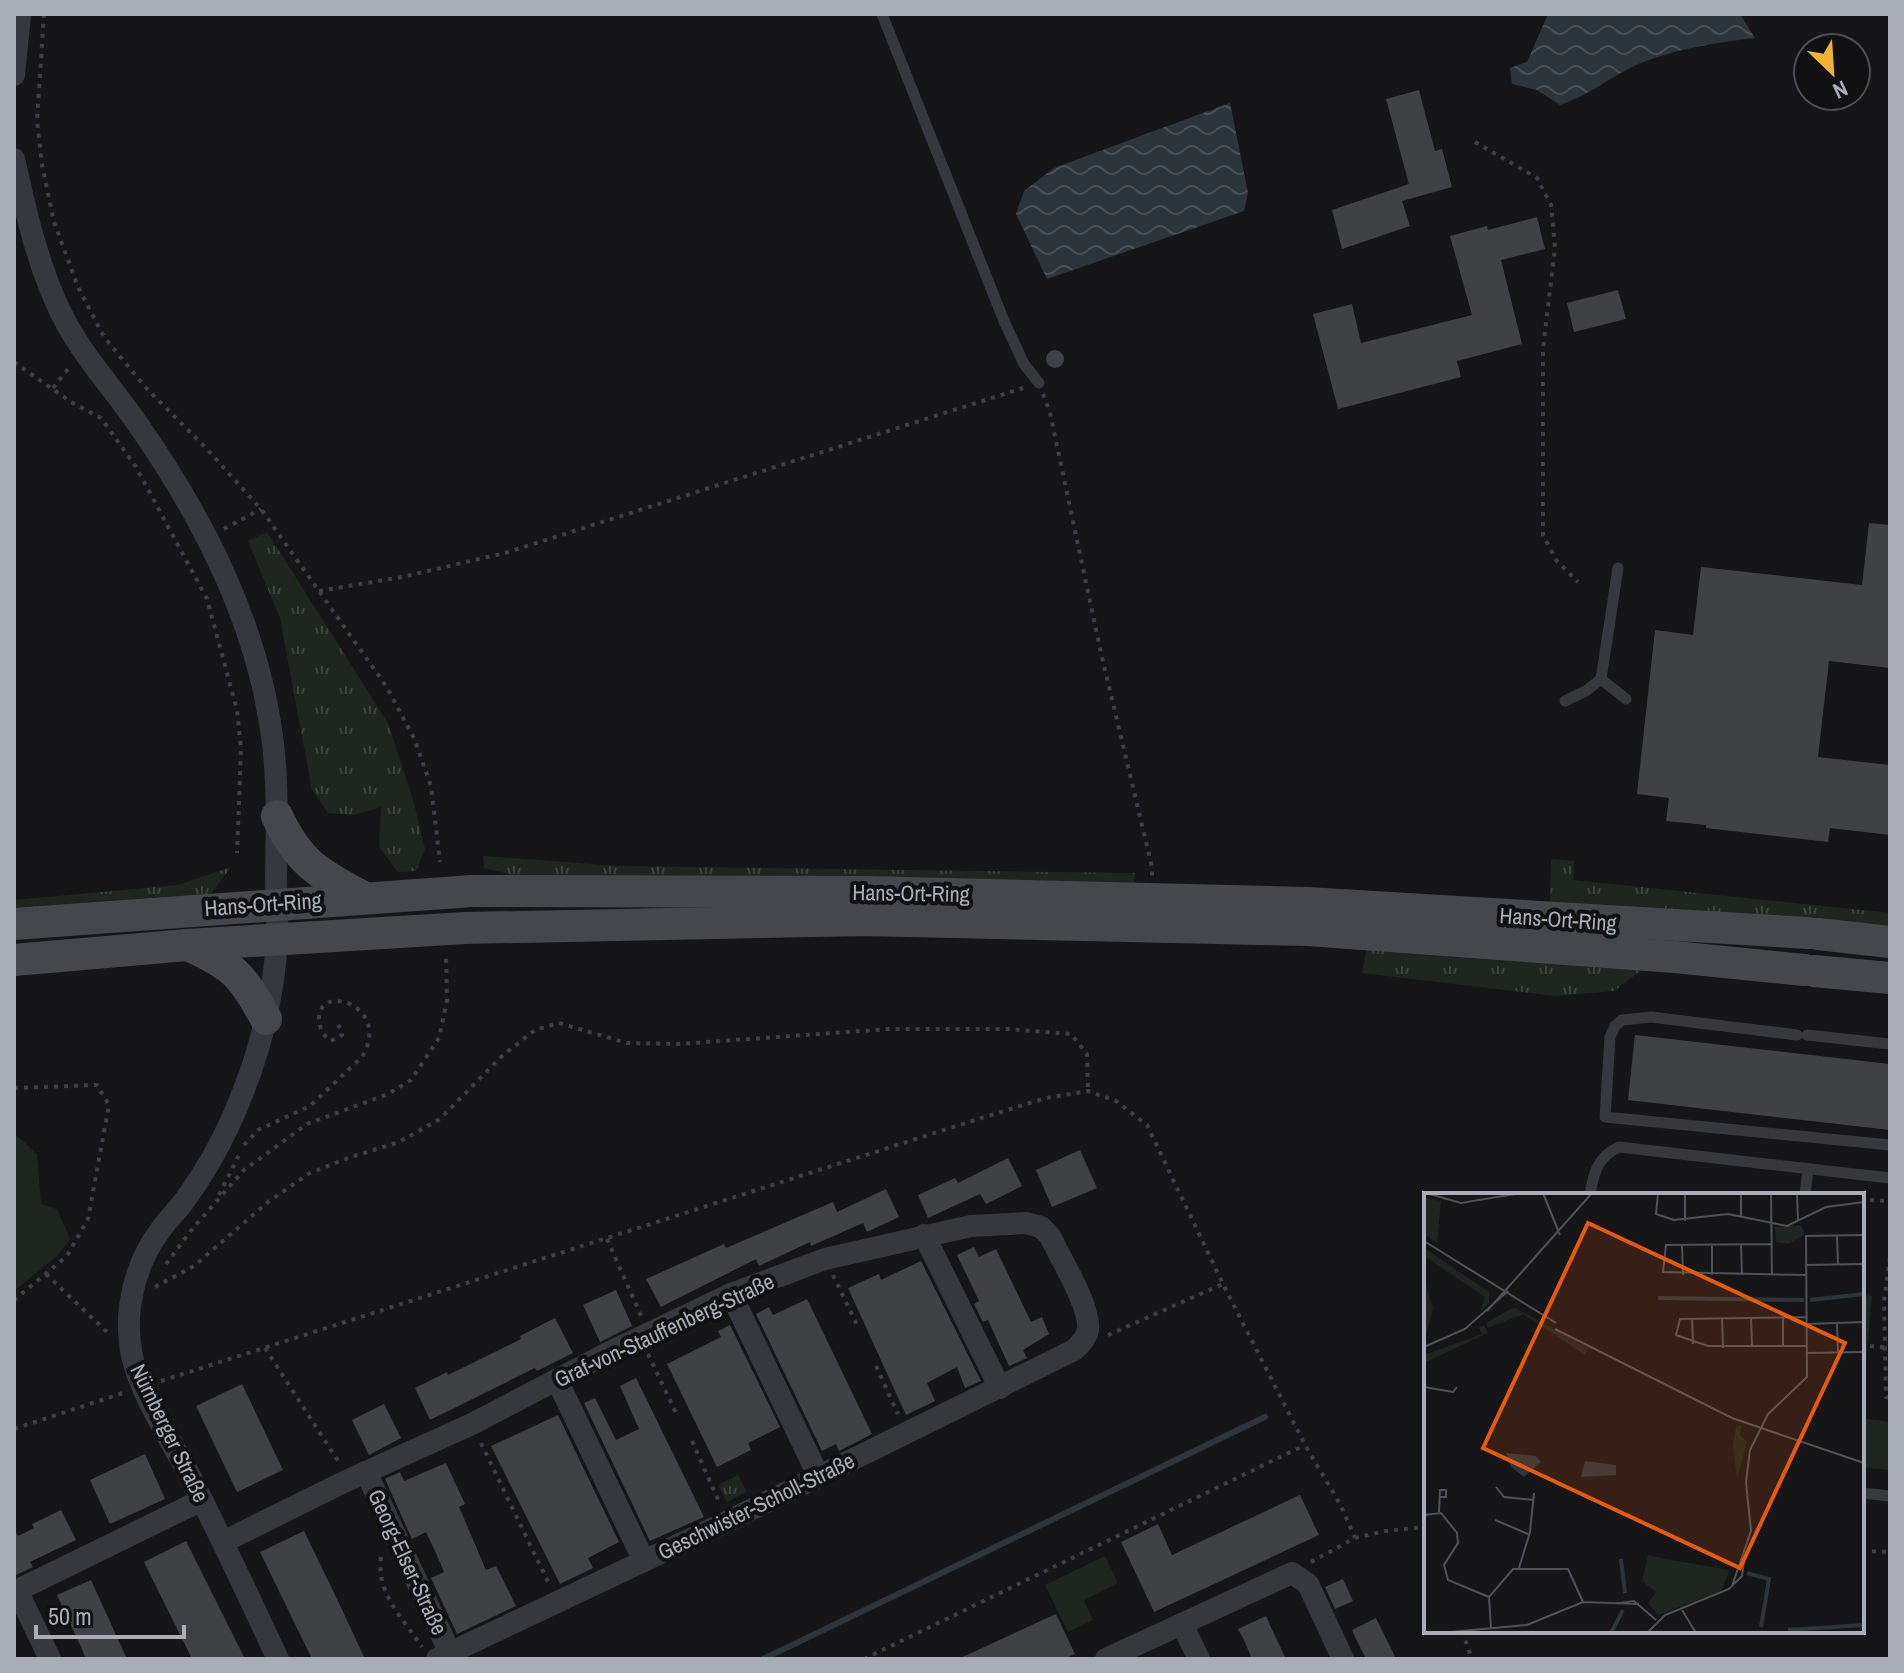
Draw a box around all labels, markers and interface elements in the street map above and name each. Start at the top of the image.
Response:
north arrow [1792,32,1872,112]
text: N [1828,74,1853,106]
street label: Hans-Ort-Ring [852,877,970,909]
street label: Hans-Ort-Ring [203,885,323,923]
street label: Hans-Ort-Ring [1498,900,1618,938]
inset map [1424,1193,1864,1633]
street label: Graf-von-Stauffenberg-Straße [549,1266,779,1394]
street label: Nürnberger Straße [124,1359,216,1507]
street label: Geschwister-Scholl-Straße [653,1445,859,1567]
street label: Georg-Elser-Straße [361,1484,455,1640]
scale bar [36,1589,184,1639]
text: 50 m [48,1600,92,1632]

